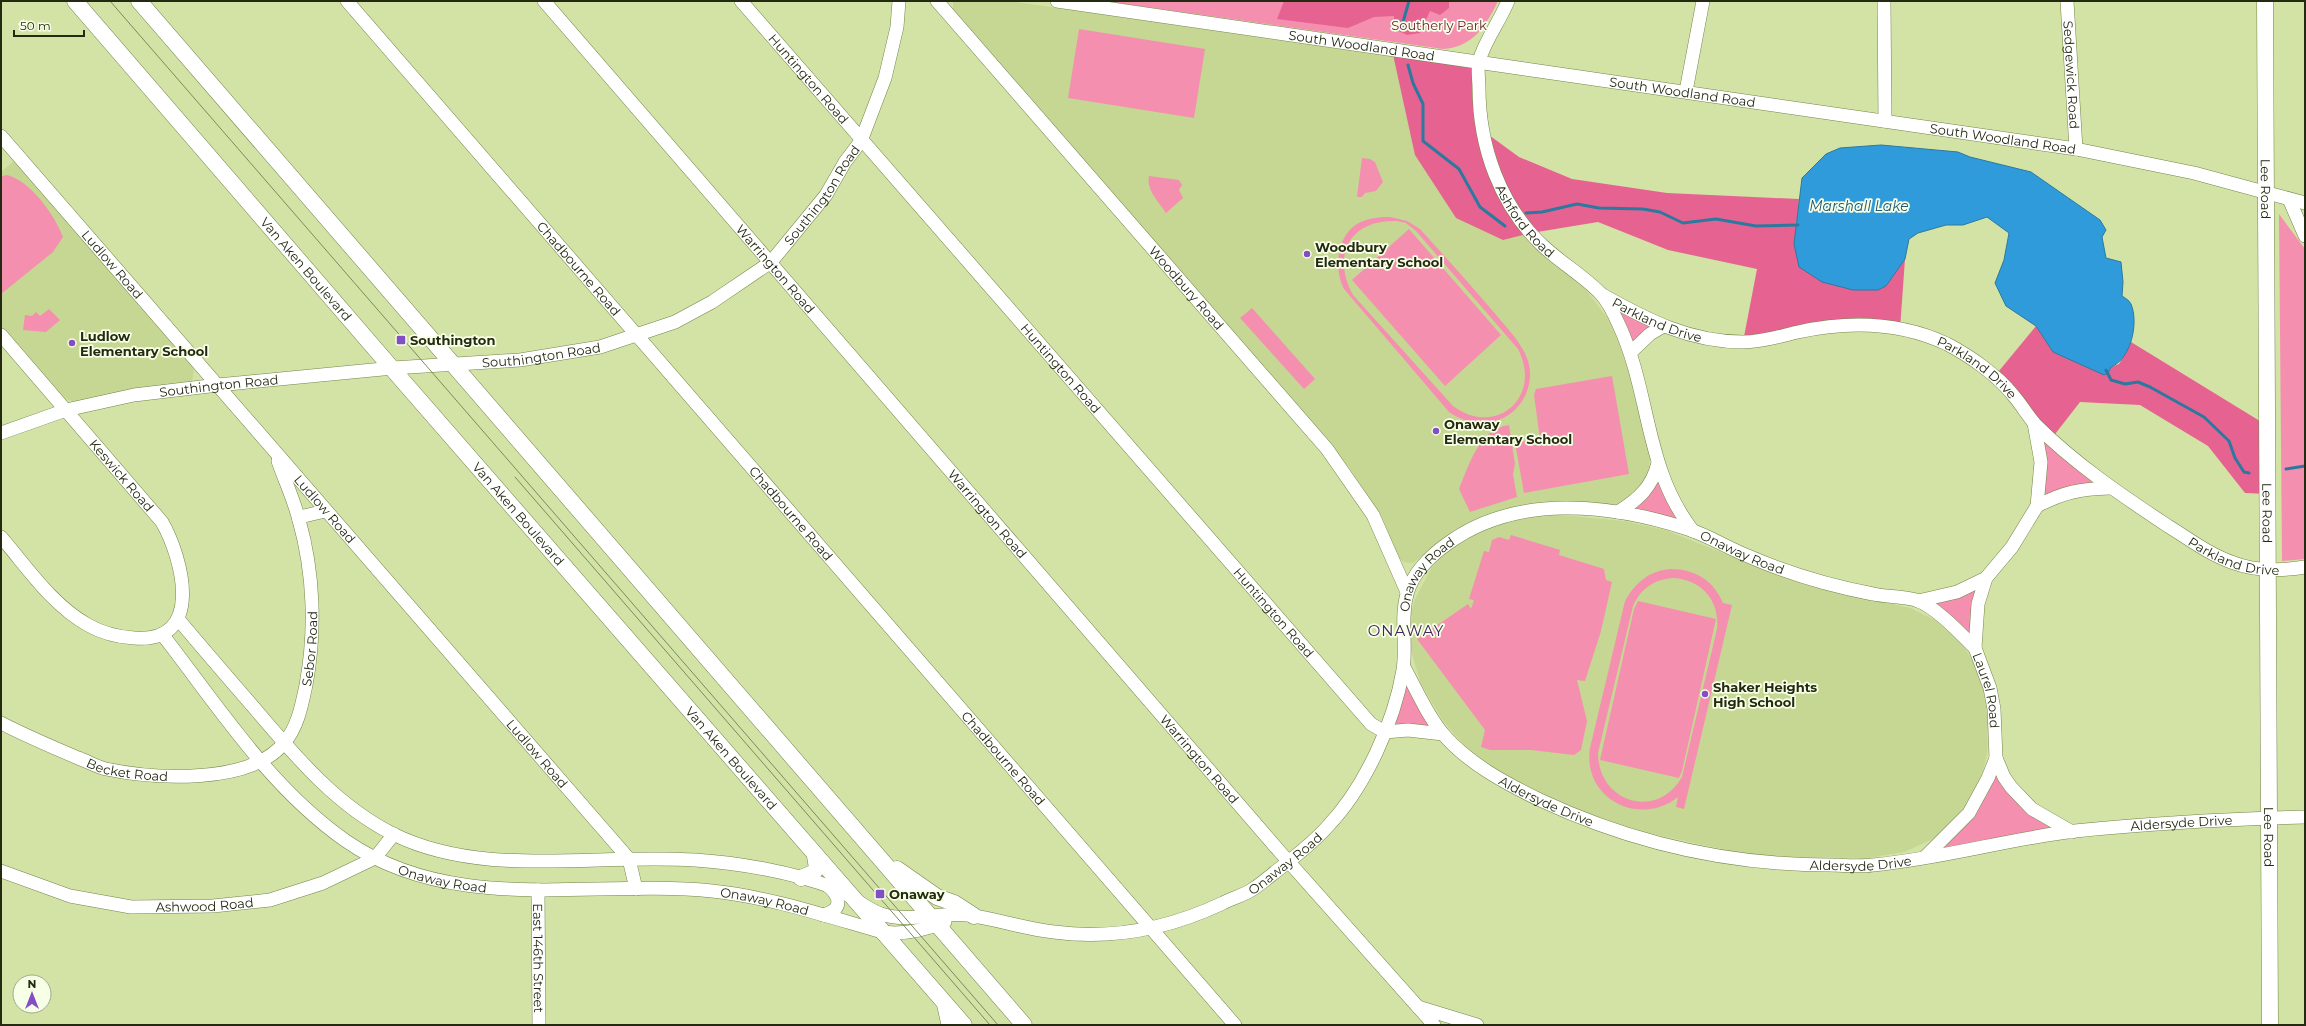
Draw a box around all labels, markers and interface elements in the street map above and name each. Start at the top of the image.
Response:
scale bar [14,12,84,38]
park label: Southerly Park [1391,17,1487,33]
text: 50 m [20,18,51,33]
street label: Sedgewick Road [2060,20,2083,130]
street label: South Woodland Road [1288,27,1436,64]
street label: Huntington Road [765,30,852,127]
street label: South Woodland Road [1608,73,1757,110]
street label: South Woodland Road [1929,120,2077,157]
street label: Southington Road [780,142,863,248]
street label: Lee Road [2258,159,2274,219]
street label: Ashford Road [1492,182,1558,261]
water label: Marshall Lake [1809,197,1909,215]
street label: Van Aken Boulevard [257,214,355,324]
street label: Chadbourne Road [534,218,624,319]
street label: Warrington Road [733,221,818,316]
street label: Ludlow Road [78,227,147,302]
place label: Woodbury Elementary School [1315,239,1443,270]
street label: Woodbury Road [1146,242,1227,333]
marker: Woodbury Elementary School [1302,249,1312,259]
street label: Parkland Drive [1610,294,1704,345]
street label: Huntington Road [1017,320,1104,416]
place label: Ludlow Elementary School [80,328,208,359]
place label: Southington [410,332,495,348]
street label: Parkland Drive [1935,333,2021,402]
marker: Southington [395,334,407,346]
marker: Ludlow Elementary School [67,338,77,348]
street label: Southington Road [482,339,602,370]
street label: Southington Road [158,371,279,400]
place label: Onaway Elementary School [1444,416,1572,447]
marker: Onaway Elementary School [1431,426,1441,436]
street label: Keswick Road [86,436,157,515]
street label: Van Aken Boulevard [469,459,568,569]
street label: Chadbourne Road [746,463,836,564]
street label: Warrington Road [945,466,1030,562]
street label: Ludlow Road [291,471,359,546]
street label: Lee Road [2259,483,2276,543]
street label: Onaway Road [1698,527,1787,578]
street label: Onaway Road [1396,533,1457,613]
street label: Parkland Drive [2185,533,2280,578]
street label: Huntington Road [1230,564,1317,661]
street label: Sebor Road [298,611,320,687]
district label: ONAWAY [1368,621,1444,640]
street label: Laurel Road [1969,650,2003,729]
place label: Shaker Heights High School [1713,679,1817,710]
marker: Shaker Heights High School [1700,689,1710,699]
street label: Van Aken Boulevard [682,703,781,813]
street label: Chadbourne Road [958,708,1049,808]
street label: Warrington Road [1157,711,1242,807]
street label: Ludlow Road [503,716,571,791]
street label: Becket Road [84,754,168,784]
street label: Aldersyde Drive [1496,772,1596,830]
street label: Lee Road [2261,807,2277,867]
street label: Aldersyde Drive [2130,812,2233,834]
street label: Onaway Road [1245,829,1325,898]
street label: Aldersyde Drive [1809,852,1913,874]
street label: Onaway Road [396,861,488,896]
street label: Onaway Road [719,884,811,918]
place label: Onaway [889,886,945,902]
marker: Onaway [874,888,886,900]
street label: Ashwood Road [155,894,254,915]
street label: East 146th Street [530,903,547,1013]
north arrow [12,974,52,1014]
text: N [28,977,36,991]

